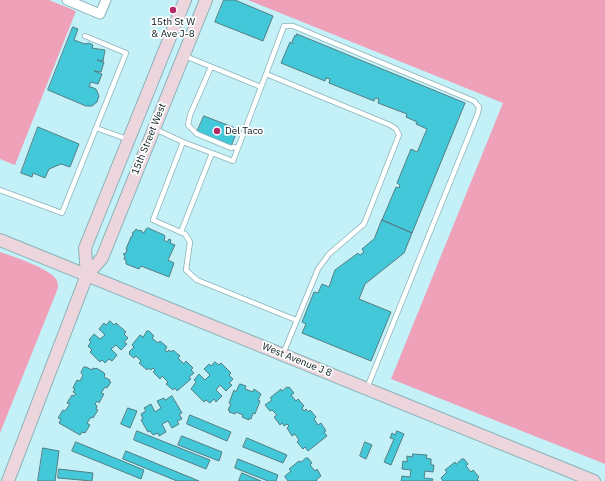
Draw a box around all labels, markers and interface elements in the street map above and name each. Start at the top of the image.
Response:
marker: 15th St W & Ave J-8 [168,5,178,15]
place label: 15th St W & Ave J-8 [151,16,195,40]
street label: 15th Street West [129,102,169,176]
place label: Del Taco [225,125,263,137]
marker: Del Taco [212,126,222,136]
street label: West Avenue J 8 [260,341,334,379]

